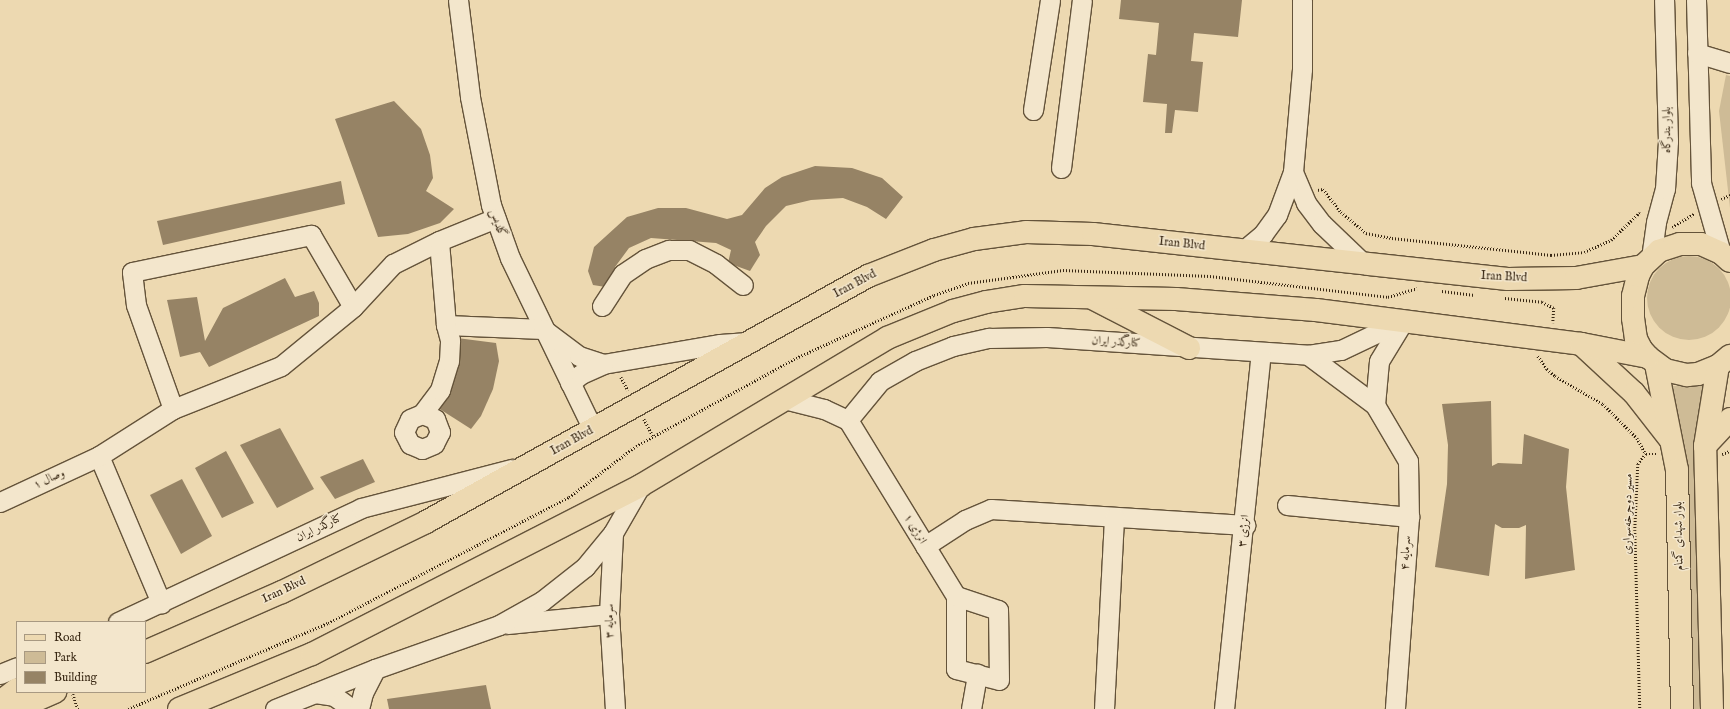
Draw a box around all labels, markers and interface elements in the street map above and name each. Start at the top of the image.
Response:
street label: بلوار بندرگاه [1660,107,1674,153]
street label: گلدیس [486,207,510,239]
street label: Iran Blvd [1158,234,1206,254]
street label: Iran Blvd [831,267,879,301]
street label: Iran Blvd [1480,269,1528,285]
street label: کنارگذر ایران [1091,333,1141,351]
street label: Iran Blvd [548,423,596,459]
street label: وصال ۱ [31,466,67,492]
street label: مسیر دوچرخه‌سواری [1620,473,1636,555]
street label: بلوار شهدای گمنام [1671,501,1687,571]
street label: کنارگذر ایران [294,511,344,545]
street label: انرژی ۱ [900,511,930,547]
street label: انرژی ۳ [1235,514,1253,548]
street label: سرمایه ۴ [1398,535,1414,571]
street label: Iran Blvd [260,574,308,606]
street label: سرمایه ۳ [602,604,618,638]
legend [16,621,146,693]
text: Road [54,630,81,645]
text: Park [54,650,77,665]
text: Building [54,670,97,685]

